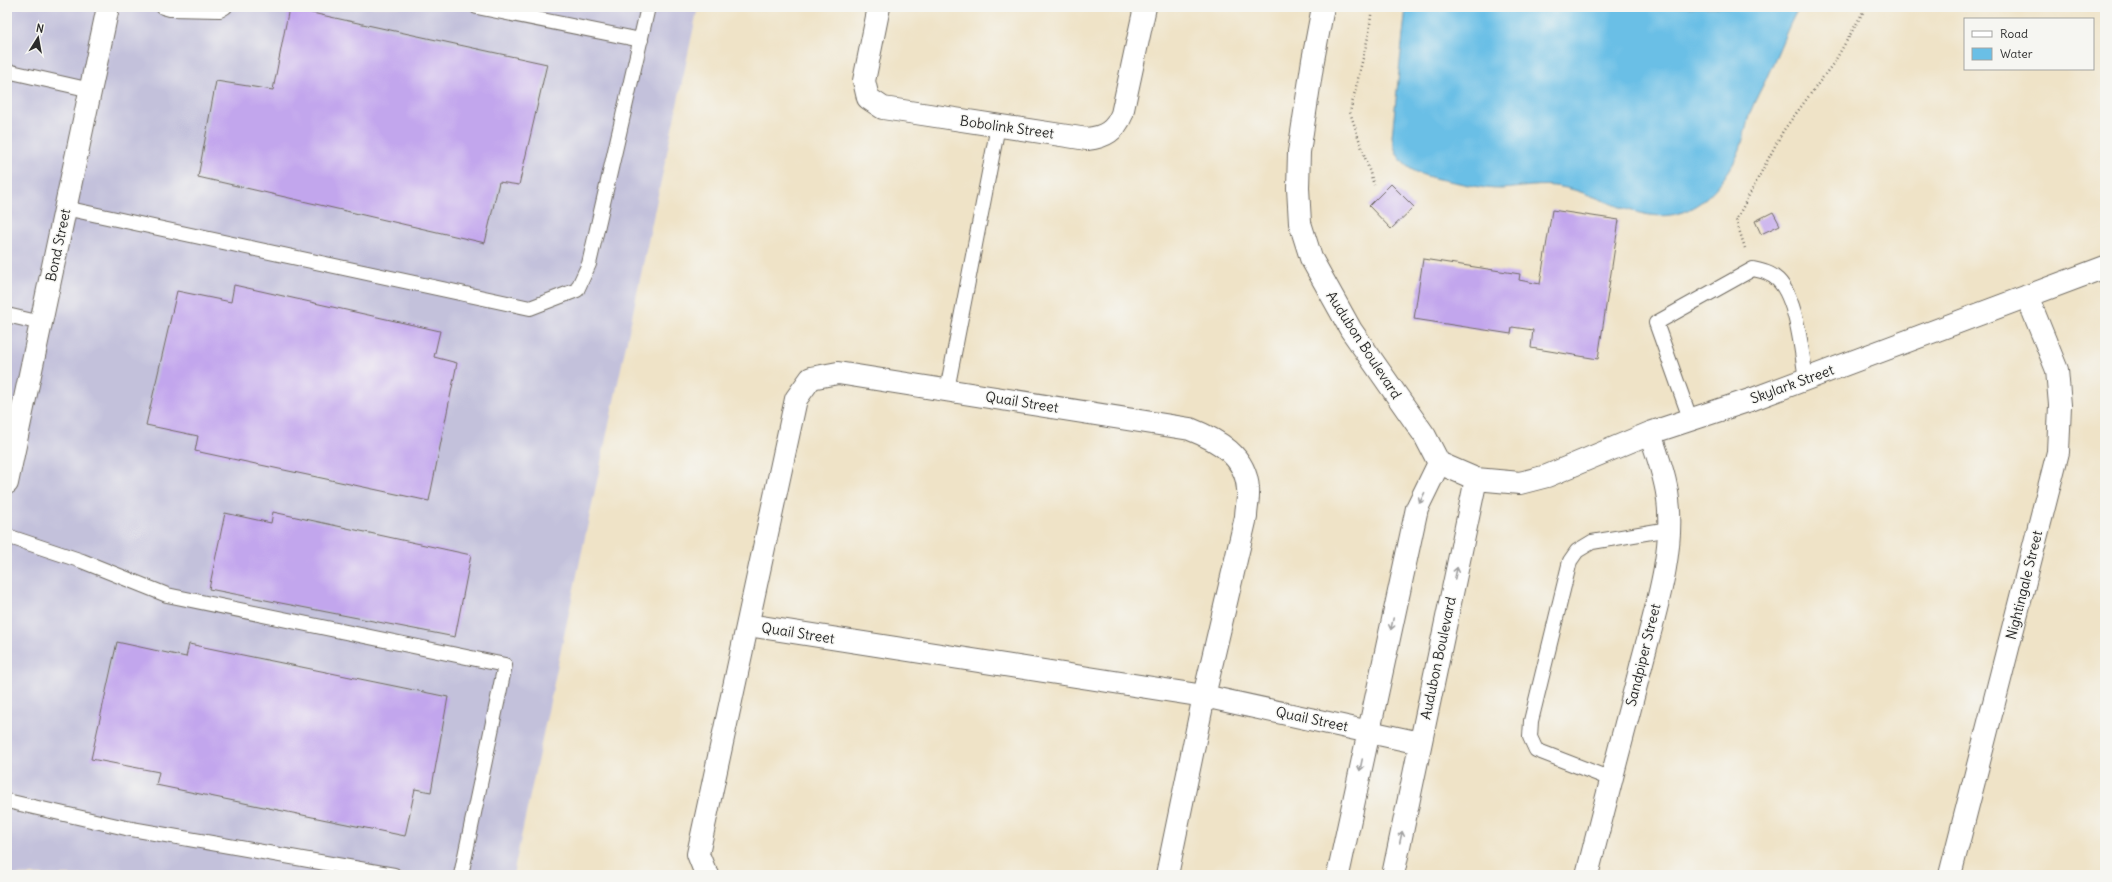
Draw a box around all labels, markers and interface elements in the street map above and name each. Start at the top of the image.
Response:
north arrow [18,18,58,58]
legend [1964,18,2094,70]
text: N [35,21,45,36]
text: Road [2000,26,2028,41]
text: Water [2000,46,2033,61]
street label: Bobolink Street [959,111,1055,143]
street label: Bond Street [41,207,75,283]
street label: Audubon Boulevard [1322,288,1406,402]
street label: Skylark Street [1748,360,1836,407]
street label: Quail Street [984,387,1060,417]
one-way arrow [1418,492,1425,504]
street label: Nightingale Street [2002,528,2046,641]
one-way arrow [1453,566,1461,579]
street label: Audubon Boulevard [1416,595,1460,721]
street label: Sandpiper Street [1622,602,1665,708]
street label: Quail Street [760,618,836,648]
one-way arrow [1387,618,1395,631]
street label: Quail Street [1274,703,1350,736]
one-way arrow [1357,758,1365,771]
one-way arrow [1397,831,1405,844]

